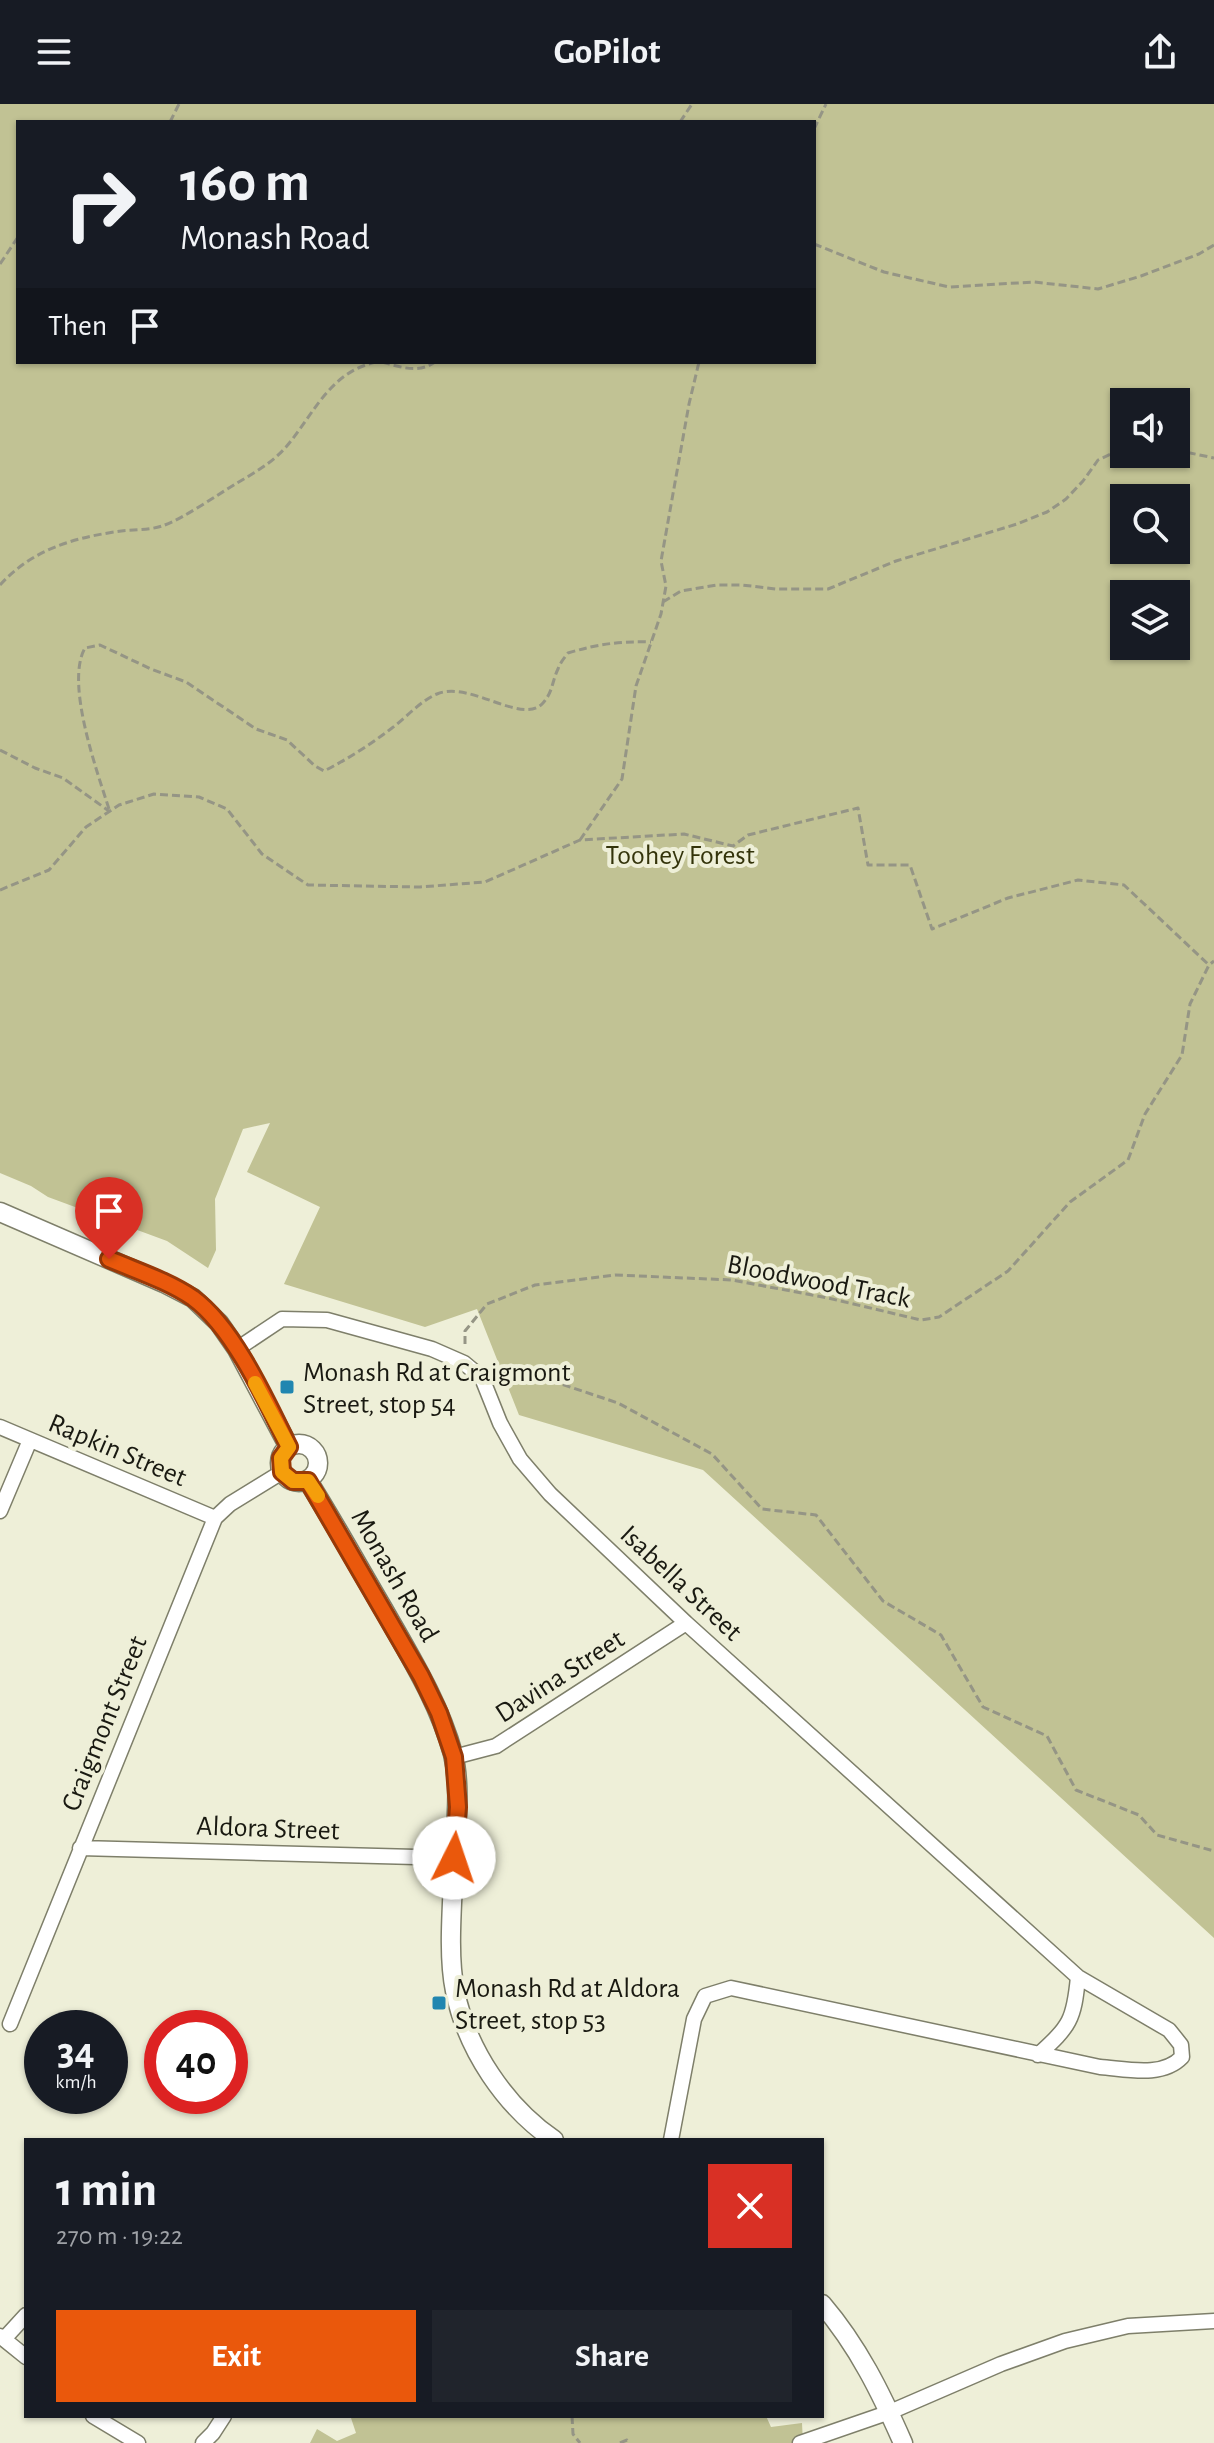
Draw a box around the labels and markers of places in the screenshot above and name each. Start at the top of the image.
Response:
pin [75,1177,143,1259]
place label: Monash Rd at Craigmont Street, stop 54 [303,1359,570,1419]
marker: Monash Rd at Craigmont Street, stop 54 [278,1378,296,1396]
place label: Monash Rd at Aldora Street, stop 53 [455,1975,680,2035]
marker: Monash Rd at Aldora Street, stop 53 [430,1994,448,2012]

